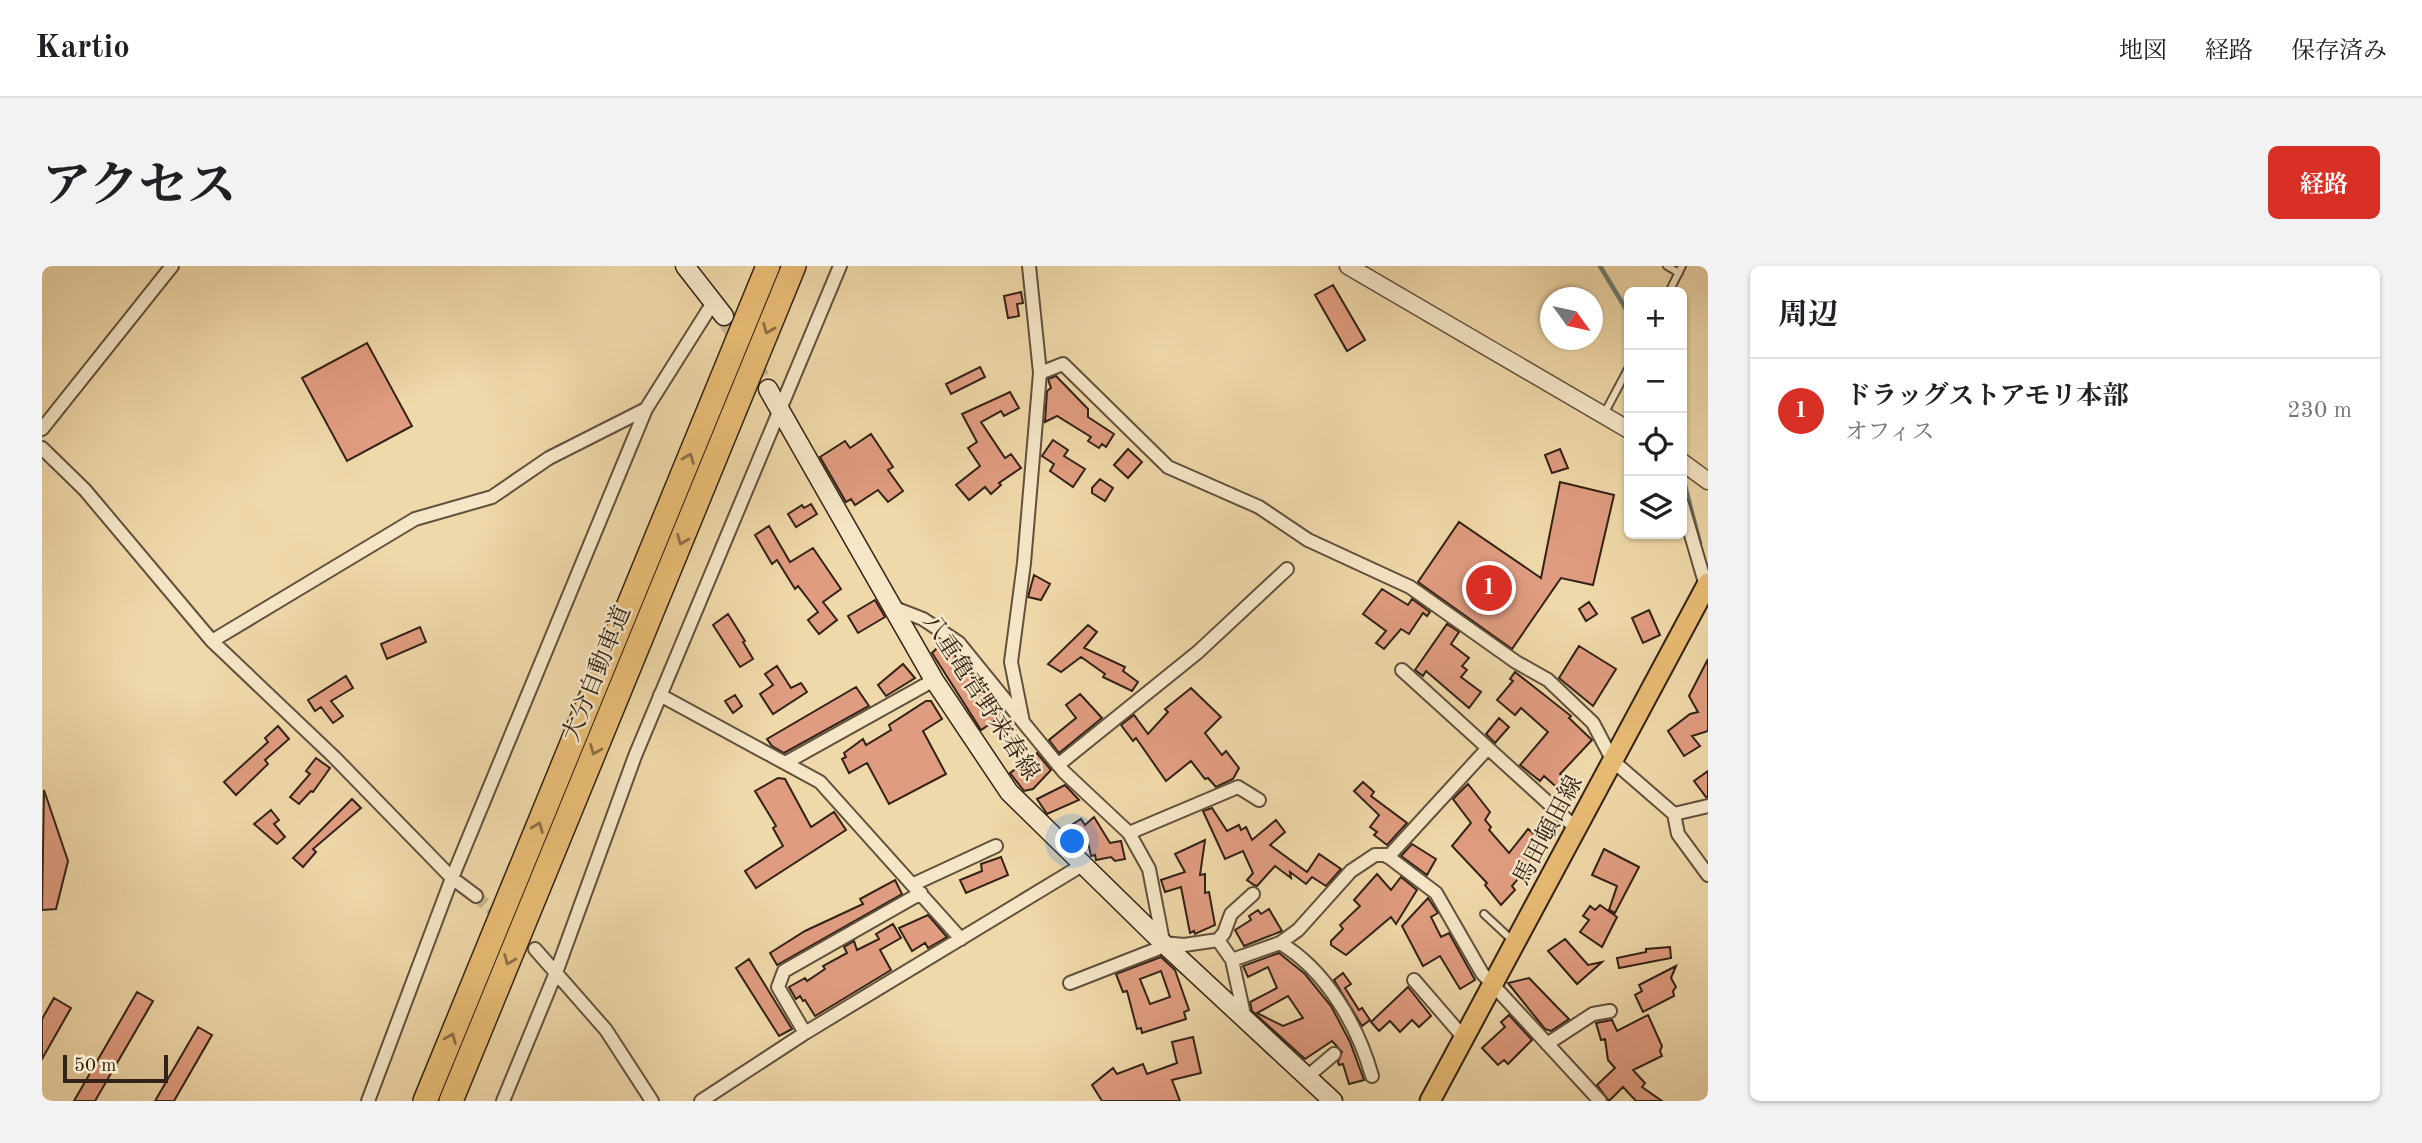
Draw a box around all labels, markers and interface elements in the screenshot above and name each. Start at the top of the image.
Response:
text: Kartio [35,32,130,65]
text: 地図 [2119,40,2167,64]
text: 経路 [2205,40,2253,64]
text: 保存済み [2291,40,2387,64]
button: 経路 [2268,146,2380,219]
text: アクセス [42,164,237,213]
north arrow [1540,287,1603,350]
map controls [1624,287,1687,539]
button: + [1624,287,1687,350]
text: 周辺 [1778,301,1838,331]
one-way arrow [763,322,777,334]
button: − [1624,350,1687,413]
text: ドラッグストアモリ本部 [1845,384,2128,410]
text: 1 [1794,399,1808,422]
text: 230 m [2287,399,2352,422]
button: locate [1624,413,1687,476]
text: オフィス [1845,421,1934,444]
one-way arrow [681,453,695,466]
button: layers [1624,476,1687,539]
one-way arrow [676,533,690,545]
pin: 1 [1466,562,1512,614]
street label: 大分自動車道 [557,602,636,745]
street label: 八重亀菅野来春線 [918,609,1045,785]
one-way arrow [590,743,604,755]
street label: 馬田頓田線 [1508,771,1588,890]
one-way arrow [529,822,543,834]
your location [1055,824,1089,858]
one-way arrow [503,953,517,966]
one-way arrow [443,1033,457,1045]
scale bar [63,1052,168,1084]
text: 50 m [74,1057,116,1076]

